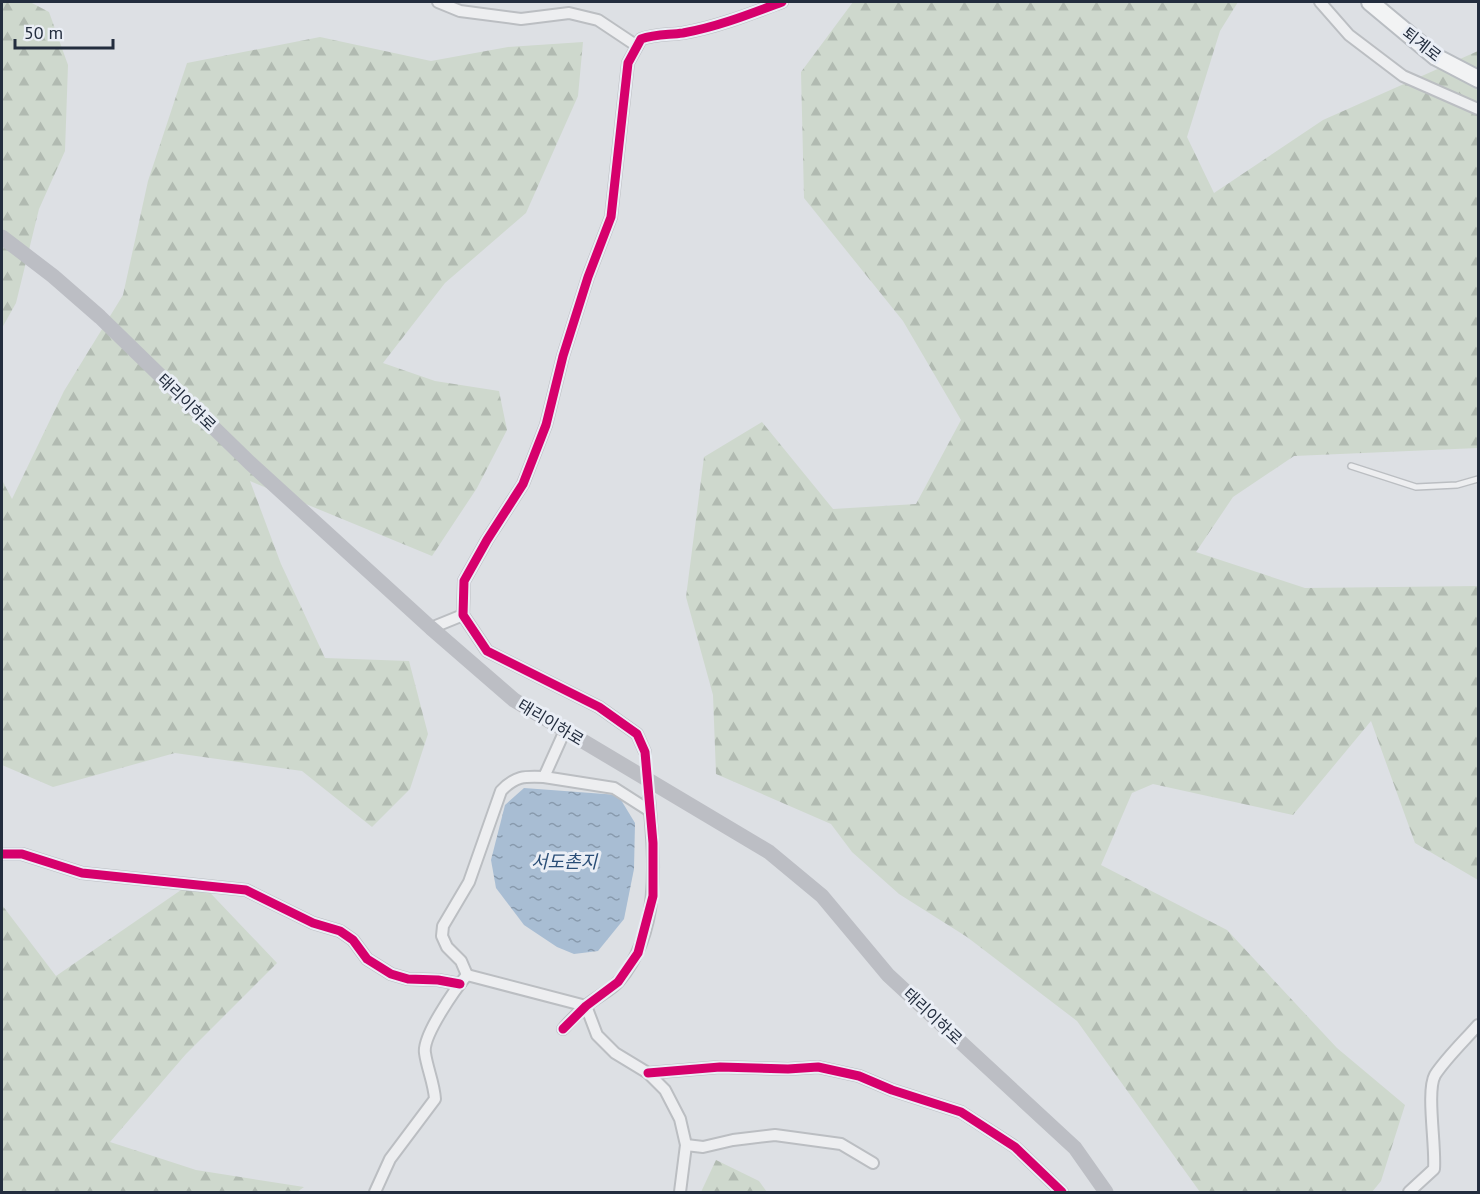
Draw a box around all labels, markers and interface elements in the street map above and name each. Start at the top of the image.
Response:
scale bar [15,12,112,50]
text: 50 m [24,21,63,44]
street label: 퇴계로 [1398,23,1446,66]
street label: 태리이하로 [154,369,221,435]
street label: 태리이하로 [514,694,588,750]
water label: 서도촌지 [531,850,599,873]
street label: 태리이하로 [899,984,967,1049]

